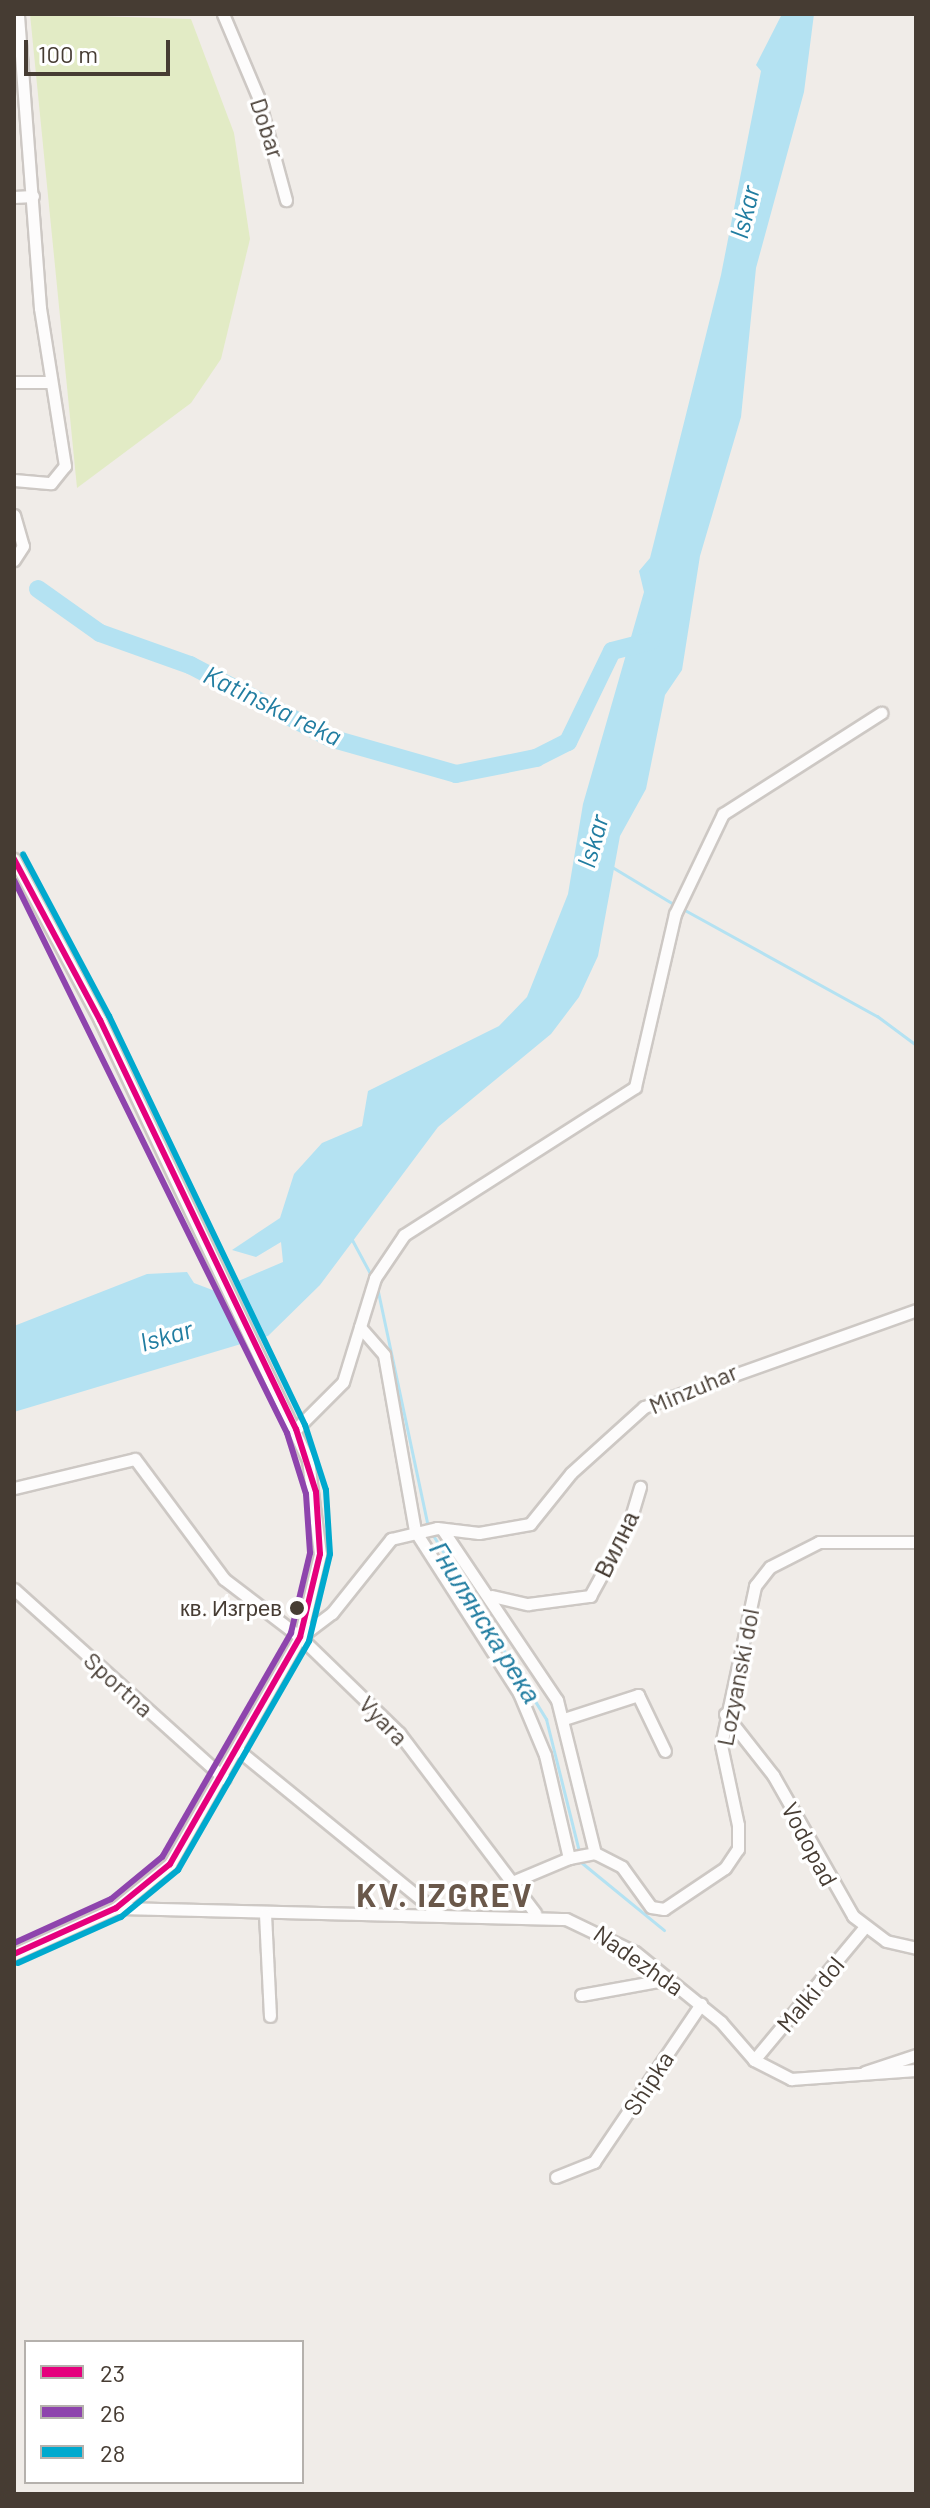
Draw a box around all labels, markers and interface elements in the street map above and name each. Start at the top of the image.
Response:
scale bar [28,24,174,74]
text: 100 m [38,39,98,68]
street label: Dobar [245,94,291,162]
water label: Iskar [722,182,766,242]
water label: Katinska reka [199,658,347,752]
water label: Iskar [570,811,614,871]
water label: Iskar [136,1313,196,1357]
street label: Minzuhar [644,1356,742,1420]
street label: Вилна [588,1506,644,1582]
water label: Гнилянска река [424,1535,548,1709]
place label: кв. Изгрев [180,1595,282,1621]
marker: кв. Изгрев [289,1600,305,1616]
street label: Lozyanski dol [710,1606,764,1748]
street label: Sportna [78,1645,160,1723]
street label: Vyara [354,1689,414,1751]
street label: Vodopad [776,1797,844,1891]
district label: KV. IZGREV [356,1875,534,1913]
street label: Nadezhda [588,1919,690,2001]
street label: Malki dol [770,1950,850,2038]
street label: Shipka [617,2046,679,2120]
legend [24,2340,304,2484]
text: 23 [100,2358,125,2387]
text: 26 [100,2398,125,2427]
text: 28 [100,2438,125,2467]

